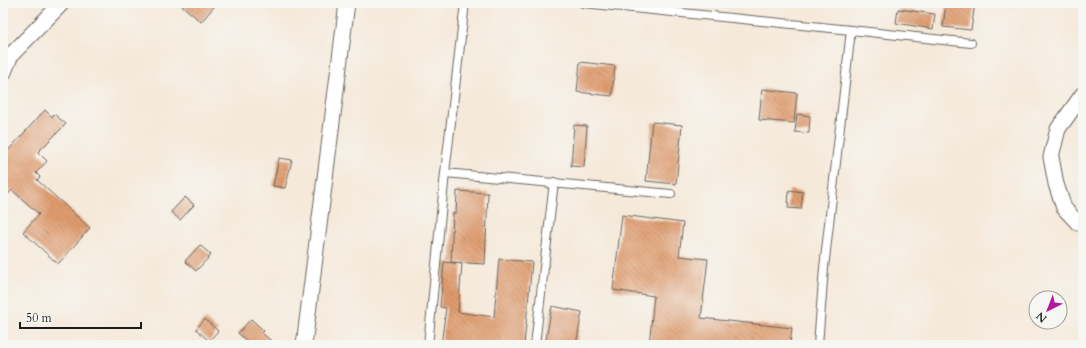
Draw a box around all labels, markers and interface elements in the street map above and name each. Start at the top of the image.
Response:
north arrow [1028,290,1068,330]
scale bar [20,304,141,330]
text: N [1033,308,1050,326]
text: 50 m [26,310,53,326]

